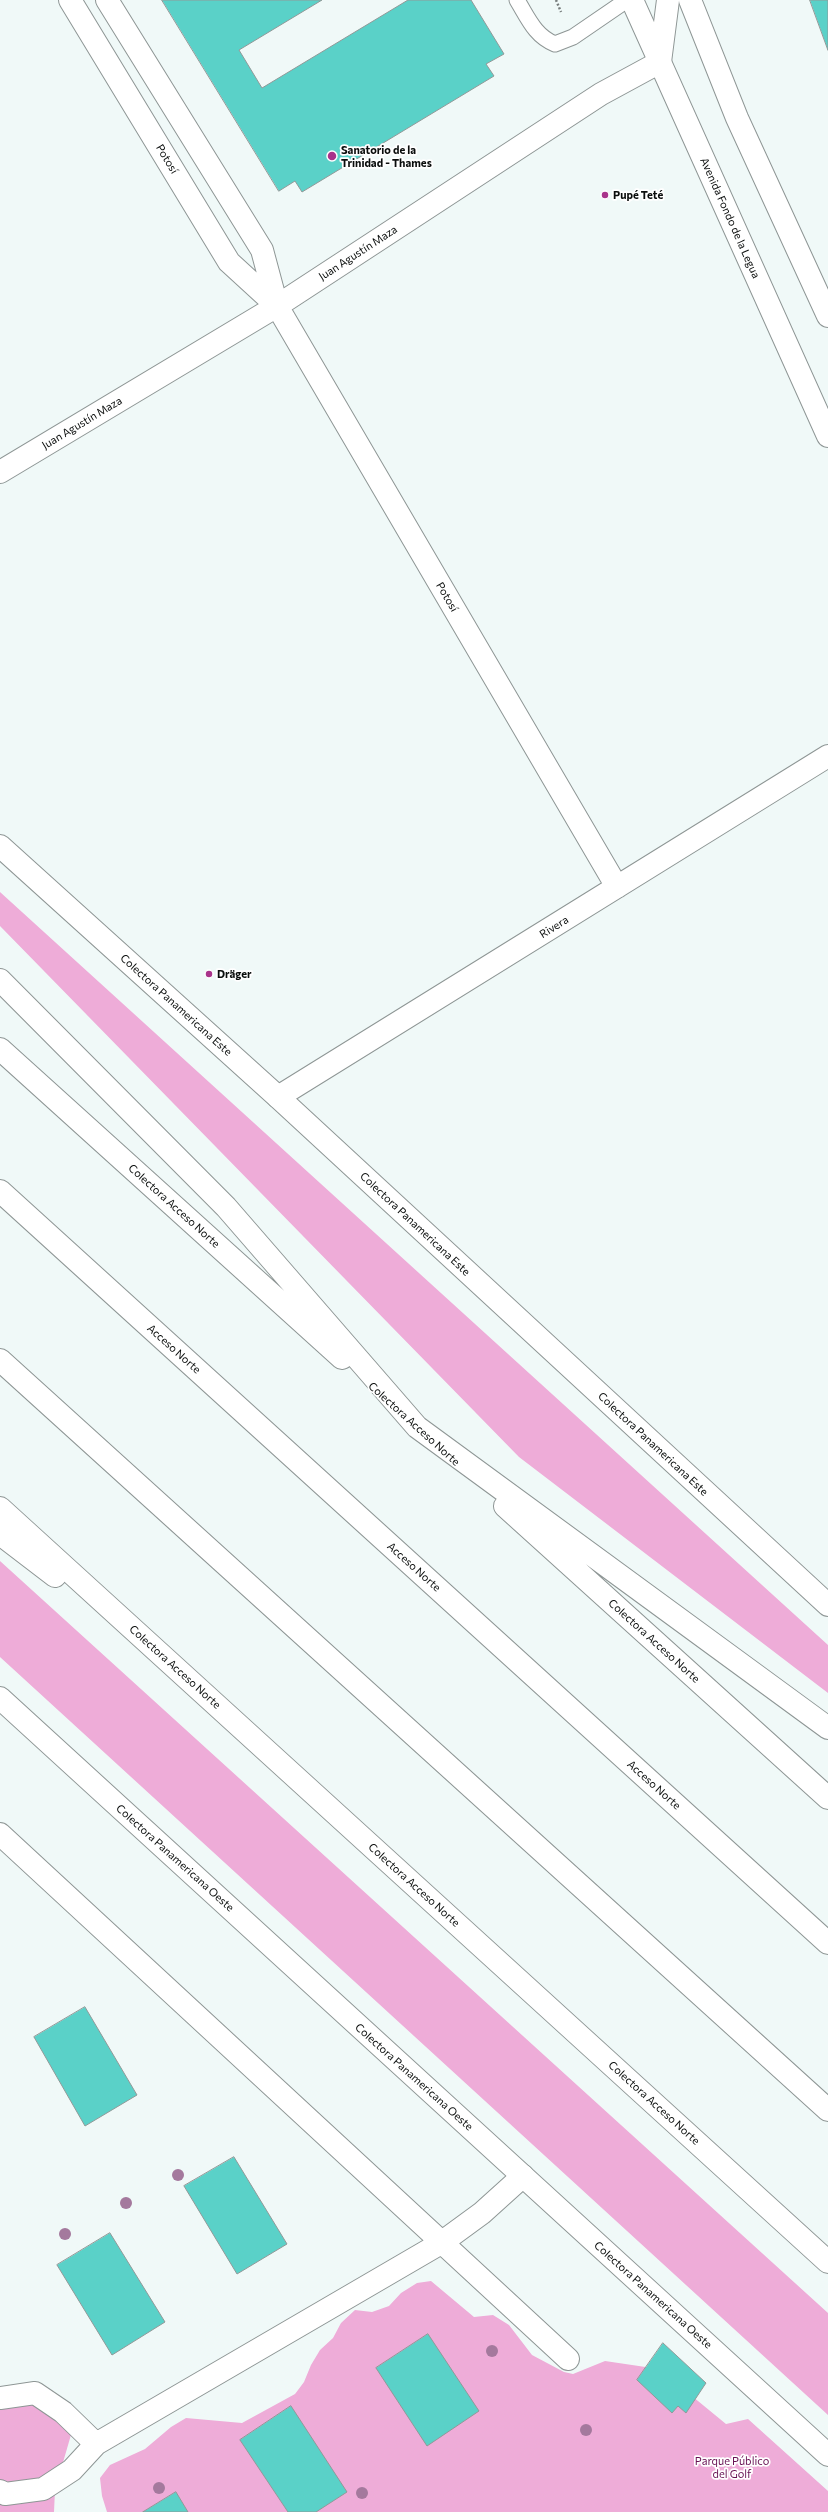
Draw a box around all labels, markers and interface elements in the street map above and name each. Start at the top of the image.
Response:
street label: Potosí [153,142,181,176]
place label: Sanatorio de la Trinidad - Thames [341,143,432,169]
marker: Sanatorio de la Trinidad - Thames [326,150,338,162]
street label: Avenida Fondo de la Legua [697,156,763,280]
place label: Pupé Teté [613,188,663,202]
marker: Pupé Teté [600,190,610,200]
street label: Juan Agustín Maza [316,223,400,283]
street label: Juan Agustín Maza [40,394,124,452]
street label: Potosí [433,580,461,614]
street label: Rivera [537,913,571,941]
street label: Colectora Panamericana Este [117,951,235,1059]
place label: Dräger [217,967,251,981]
marker: Dräger [204,969,214,979]
street label: Colectora Acceso Norte [126,1161,222,1251]
street label: Colectora Panamericana Este [357,1169,473,1279]
street label: Acceso Norte [145,1322,203,1376]
street label: Colectora Acceso Norte [366,1379,462,1469]
street label: Colectora Panamericana Este [595,1389,711,1499]
street label: Acceso Norte [385,1540,443,1594]
street label: Colectora Acceso Norte [606,1596,702,1686]
street label: Colectora Acceso Norte [127,1622,223,1712]
street label: Acceso Norte [625,1758,683,1812]
street label: Colectora Panamericana Oeste [113,1802,237,1914]
street label: Colectora Acceso Norte [366,1840,462,1930]
street label: Colectora Panamericana Oeste [352,2021,476,2133]
street label: Colectora Acceso Norte [606,2058,702,2148]
street label: Colectora Panamericana Oeste [591,2239,715,2351]
park label: Parque Público del Golf [695,2454,769,2480]

